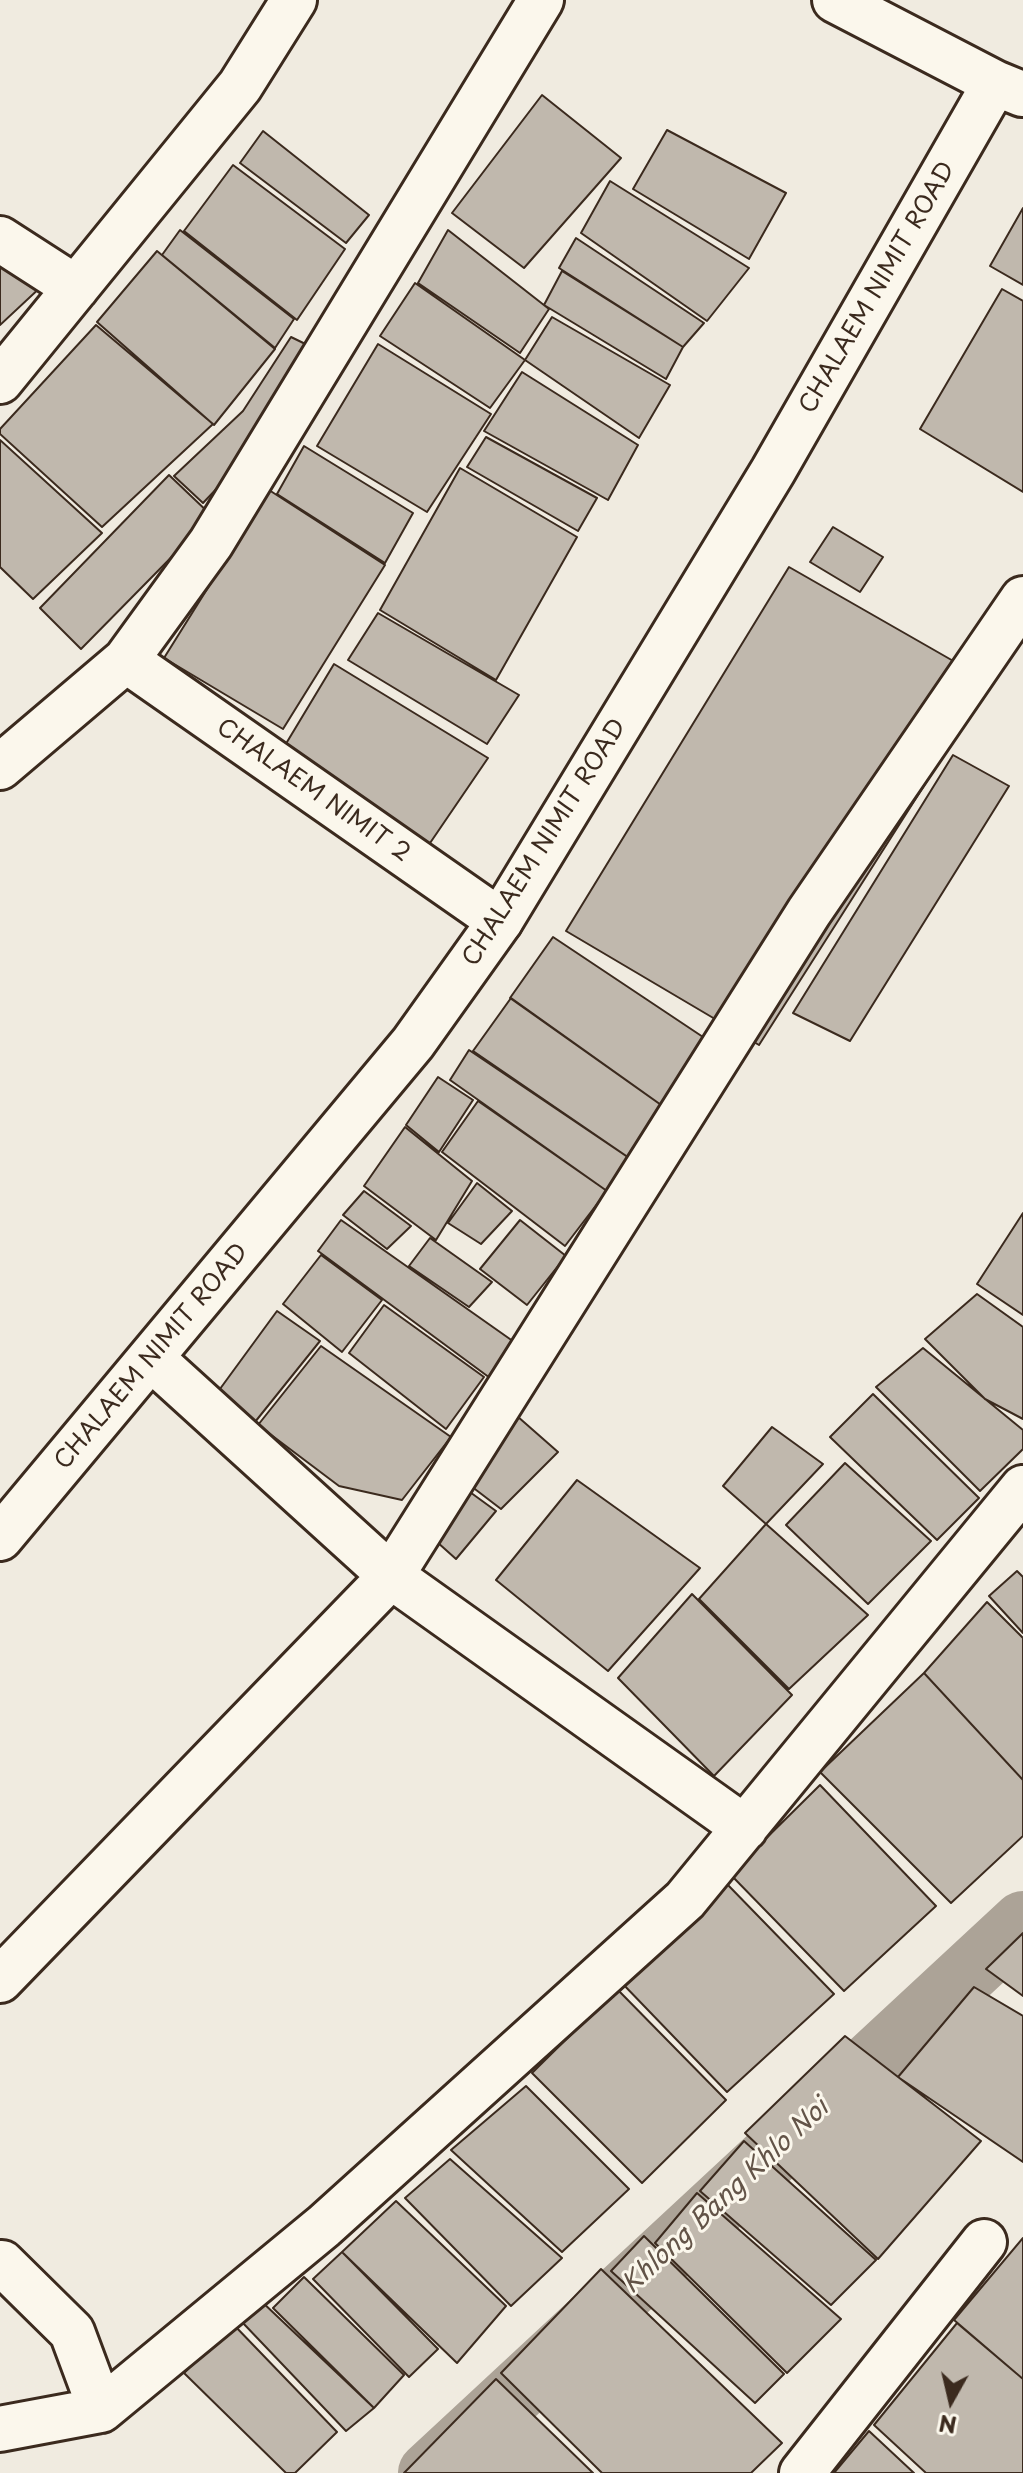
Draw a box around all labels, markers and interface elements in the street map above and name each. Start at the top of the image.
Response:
street label: CHALAEM NIMIT ROAD [794,157,962,419]
street label: CHALAEM NIMIT 2 [211,713,415,869]
street label: CHALAEM NIMIT ROAD [457,714,633,972]
street label: CHALAEM NIMIT ROAD [49,1238,255,1476]
water label: Khlong Bang Khlo Noi [616,2093,836,2301]
north arrow [911,2361,991,2441]
text: N [937,2408,959,2443]

